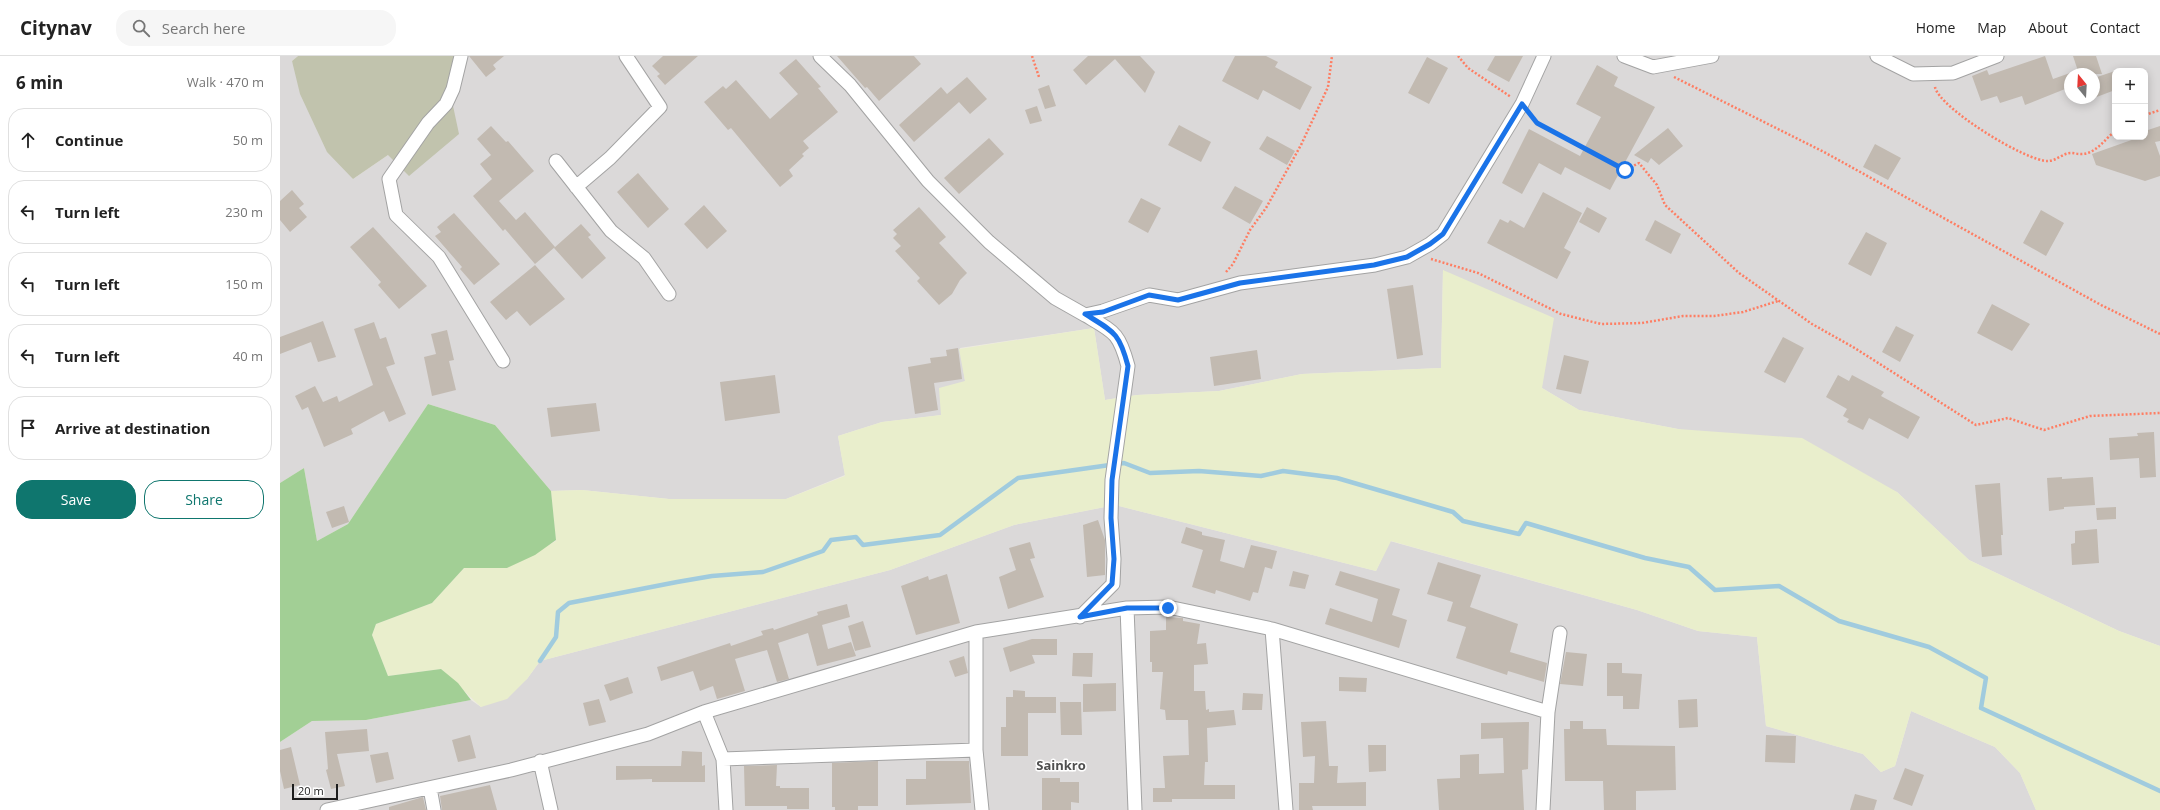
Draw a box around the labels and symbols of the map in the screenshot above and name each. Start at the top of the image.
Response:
north arrow [2064,68,2100,104]
route start [1616,161,1634,179]
route end [1159,599,1177,617]
district label: Sainkro [1036,756,1086,774]
scale bar [292,782,338,801]

